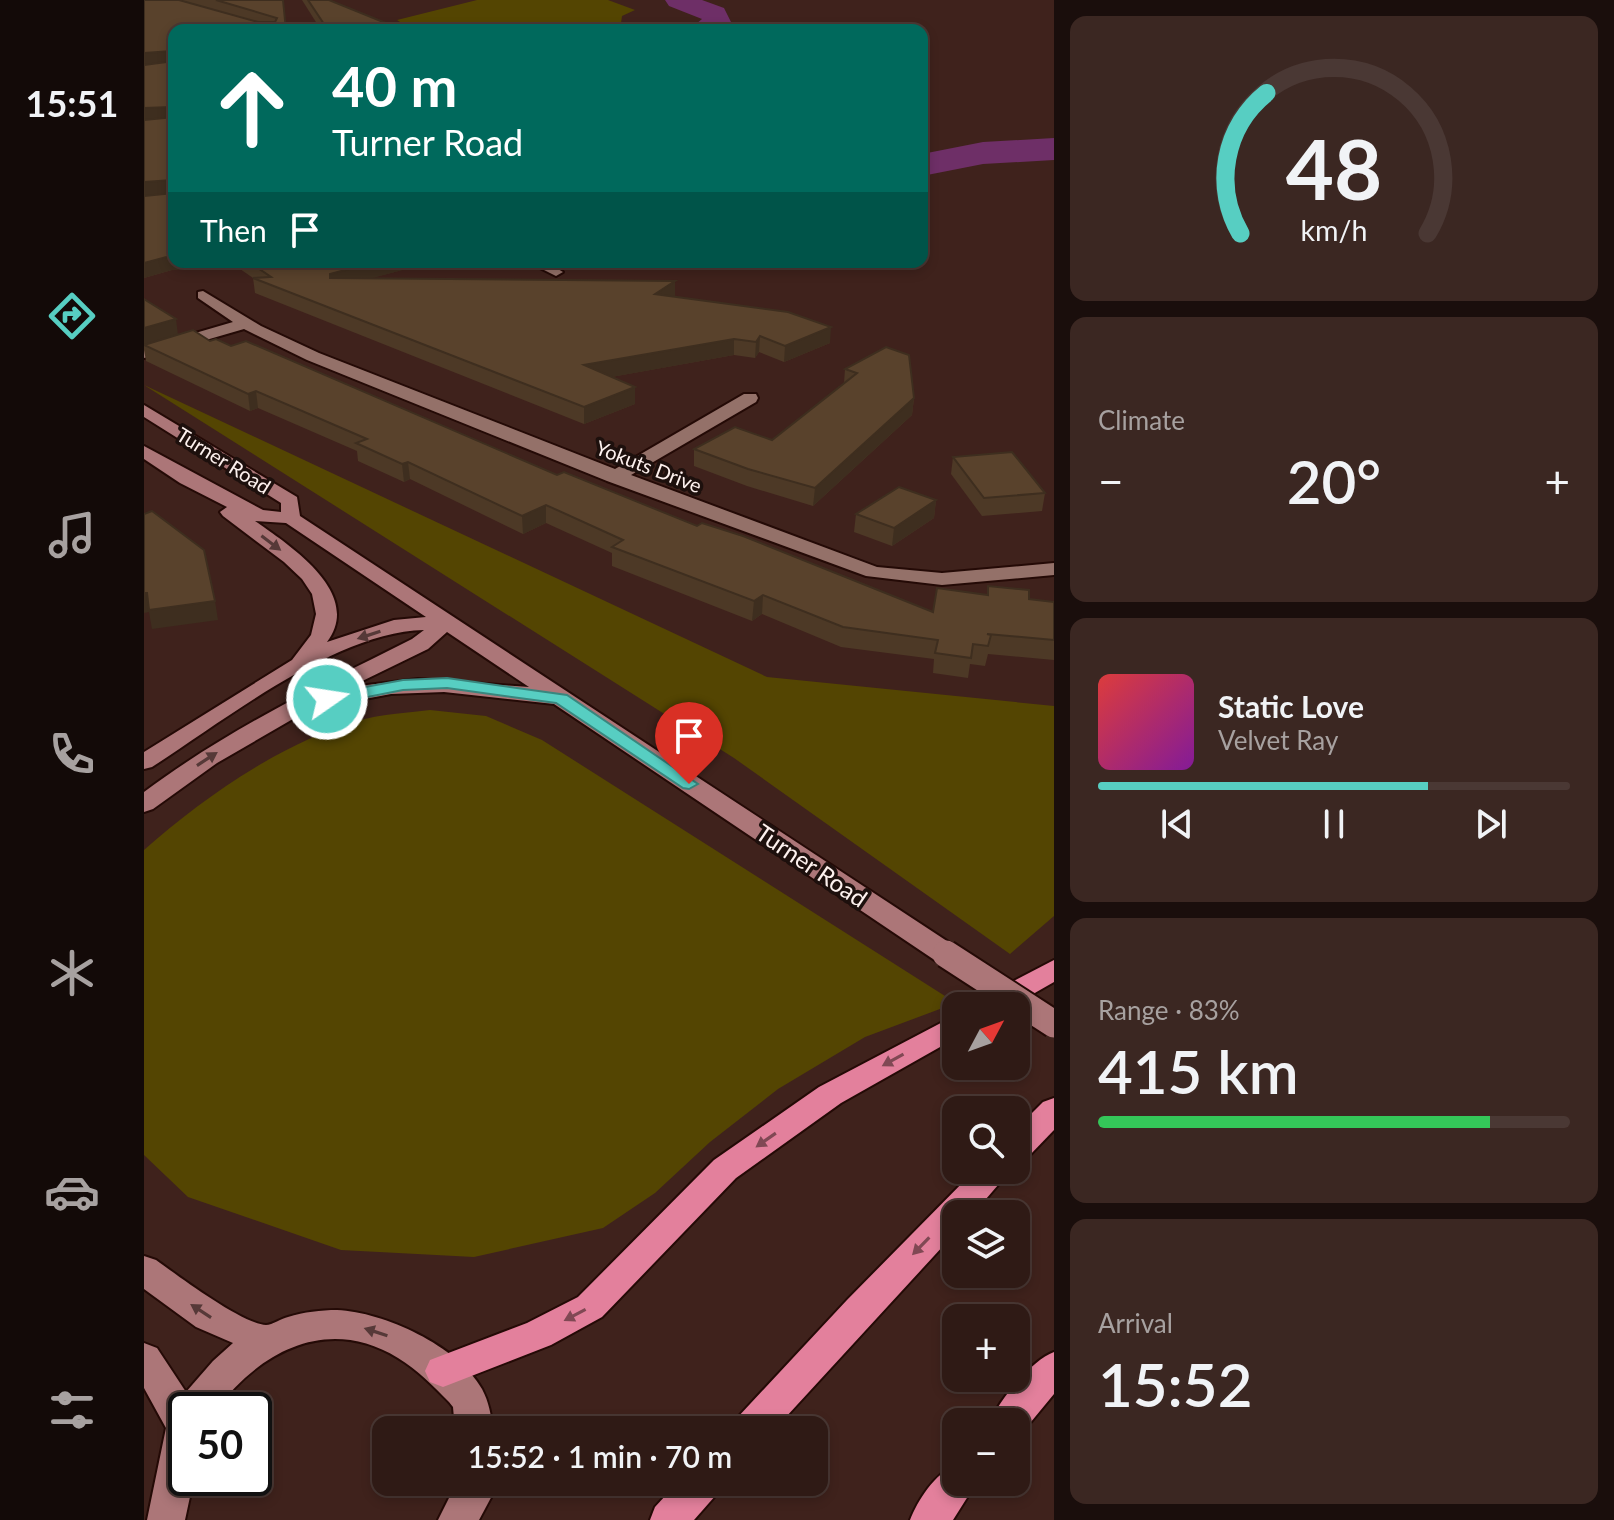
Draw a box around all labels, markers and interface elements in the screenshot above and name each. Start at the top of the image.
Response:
text: 40 m [332,52,457,119]
icon: ahead [200,56,304,160]
text: 15:51 [26,81,118,125]
text: 48 [1286,118,1382,218]
text: Turner Road [332,120,523,164]
icon: arrive [283,208,327,252]
text: Then [200,212,267,248]
text: km/h [1301,214,1367,248]
icon: directions [44,288,100,344]
text: Climate [1098,404,1185,436]
street label: Turner Road [173,422,275,498]
street label: Yokuts Drive [593,435,705,497]
text: 20° [1287,445,1381,517]
text: − [1098,455,1124,507]
text: + [1544,455,1570,507]
icon: music [44,507,100,563]
one-way arrow [261,535,281,551]
one-way arrow [356,629,380,642]
position arrow [285,657,369,741]
text: Static Love [1218,688,1364,724]
pin [655,702,723,784]
icon: arrive [667,714,711,758]
text: Velvet Ray [1218,724,1338,756]
icon: phone [44,726,100,782]
one-way arrow [196,752,218,766]
icon: previous [1155,802,1199,846]
icon: pause [1312,802,1356,846]
icon: next [1469,802,1513,846]
street label: Turner Road [751,817,873,913]
icon: climate [44,945,100,1001]
north arrow [942,992,1030,1080]
map controls [942,992,1030,1496]
text: Range · 83% [1098,994,1240,1026]
text: 415 km [1098,1035,1299,1107]
one-way arrow [882,1053,904,1067]
button: search [942,1096,1030,1184]
one-way arrow [755,1132,776,1147]
icon: car [44,1164,100,1220]
button: layers [942,1200,1030,1288]
one-way arrow [913,1236,931,1255]
one-way arrow [191,1303,212,1318]
button: + [942,1304,1030,1392]
one-way arrow [564,1307,586,1321]
text: Arrival [1098,1307,1173,1339]
one-way arrow [364,1326,388,1338]
text: 15:52 [1098,1348,1252,1420]
icon: filters [44,1382,100,1438]
speed limit sign: 50 [168,1392,272,1496]
button: − [942,1408,1030,1496]
text: 15:52 · 1 min · 70 m [468,1438,732,1474]

